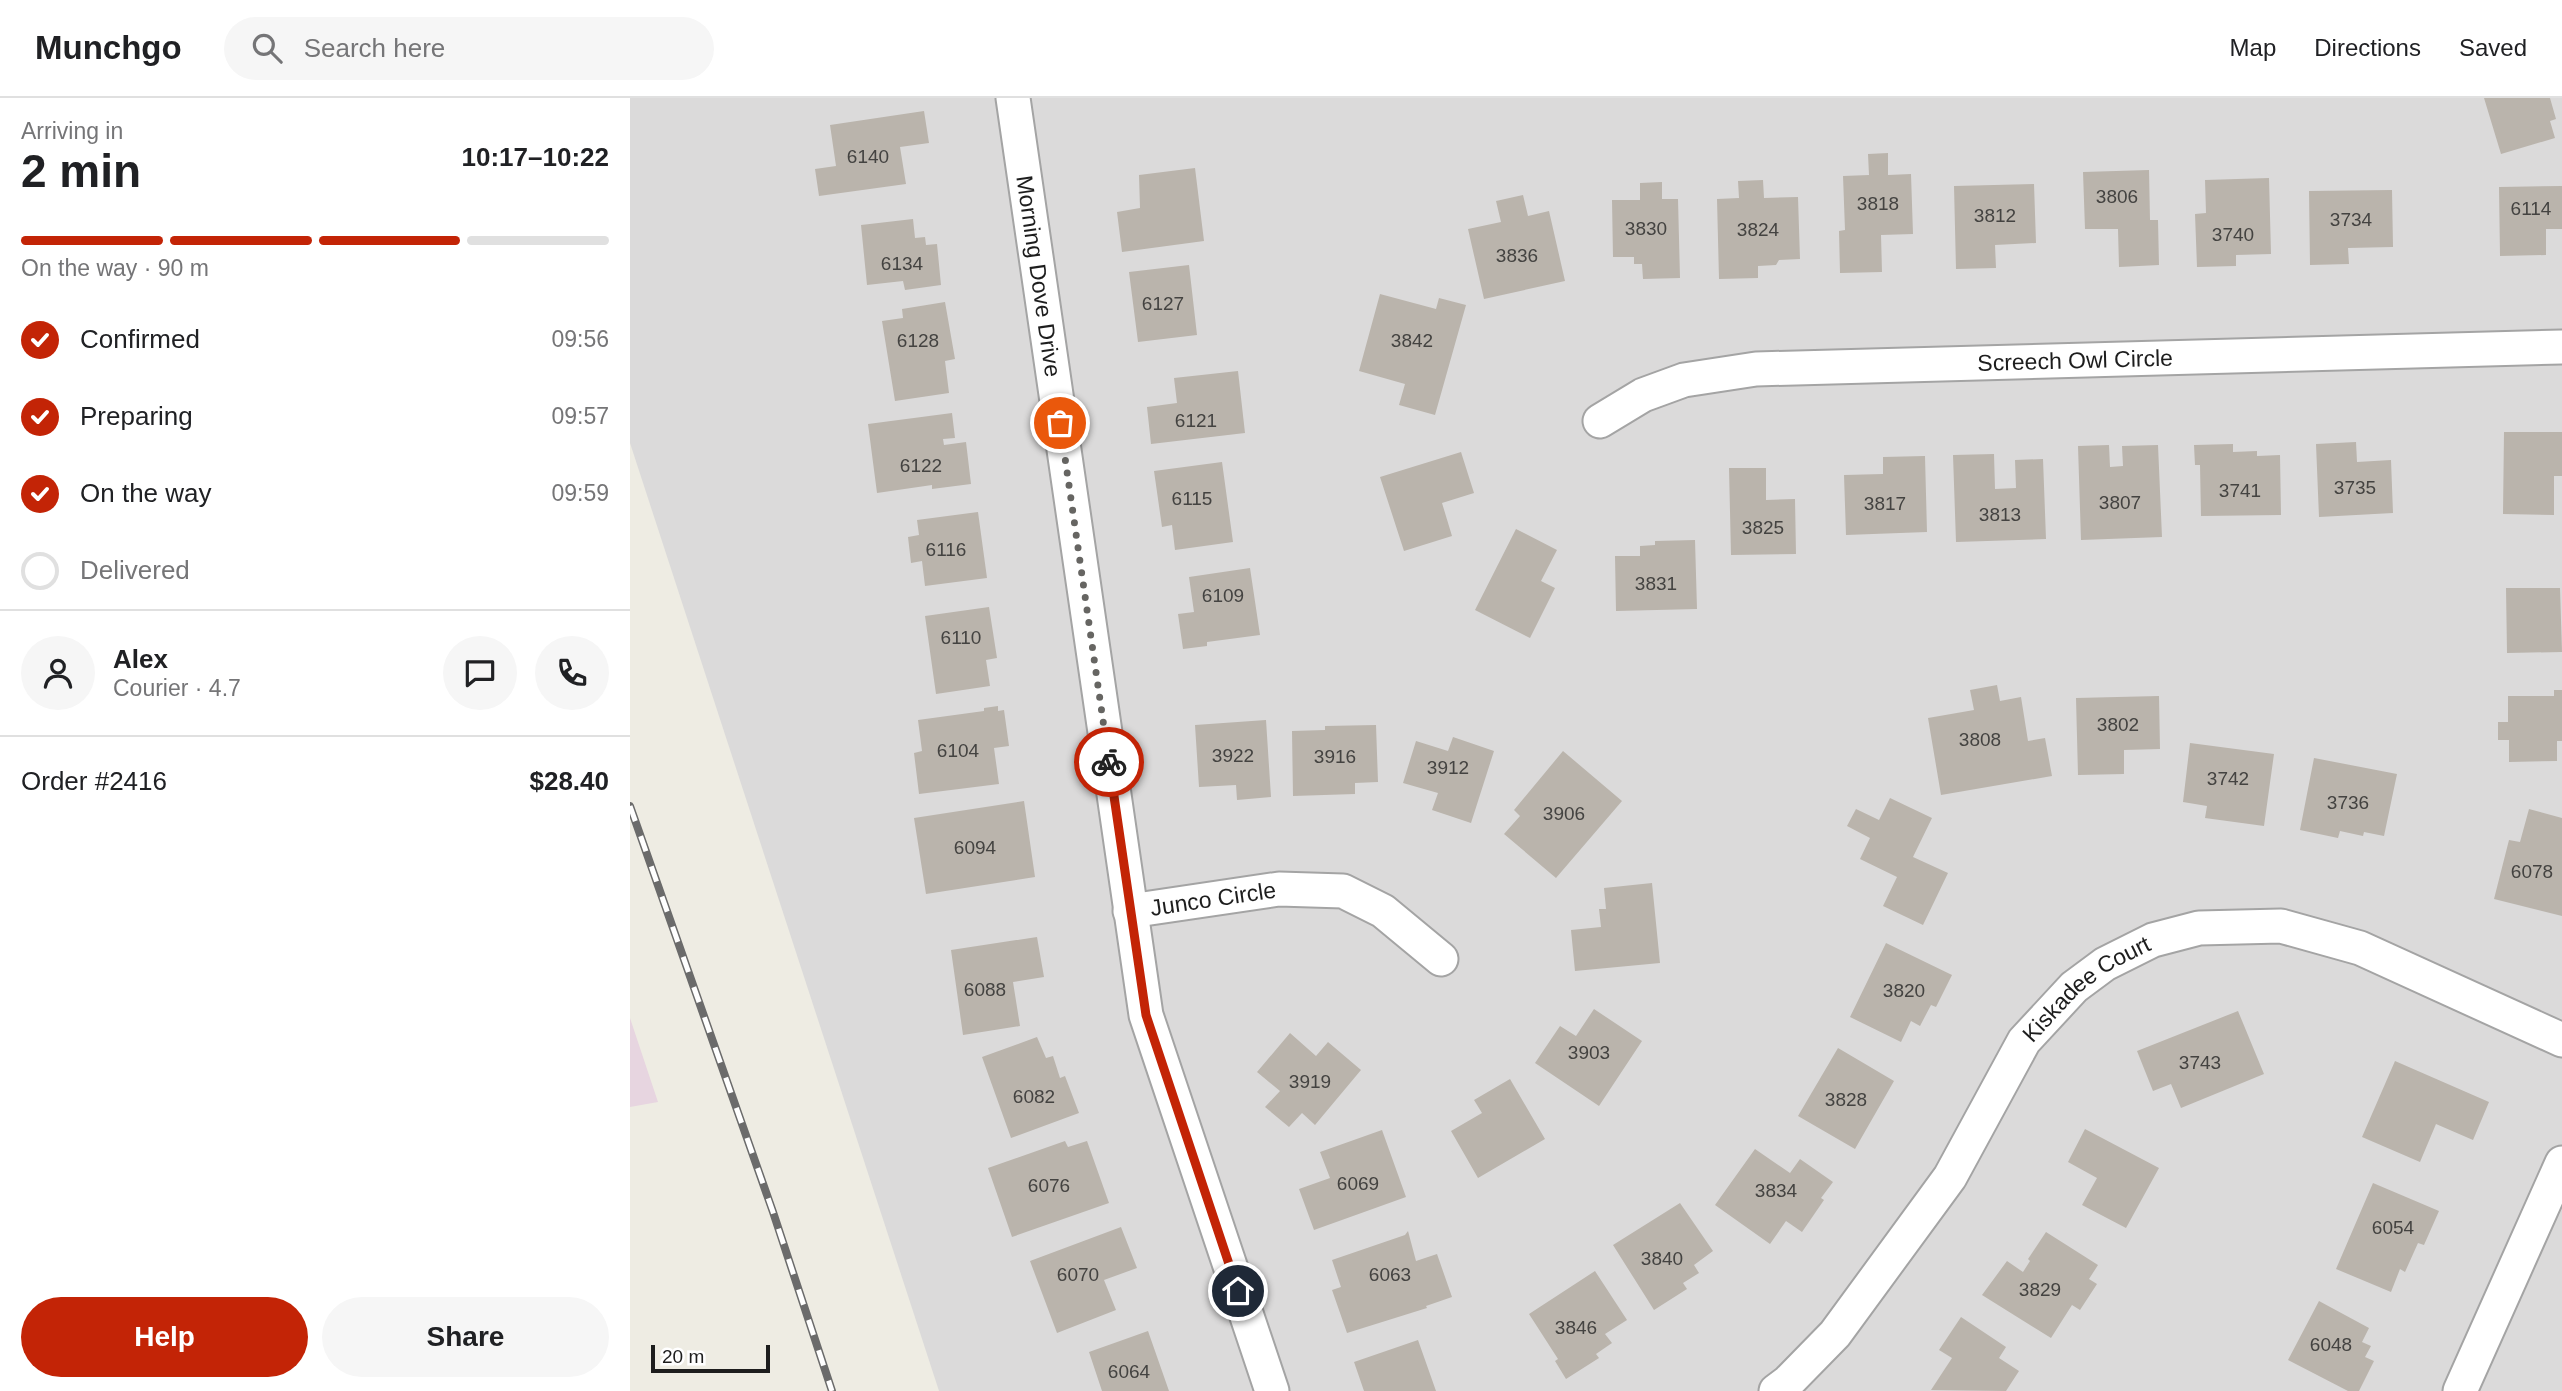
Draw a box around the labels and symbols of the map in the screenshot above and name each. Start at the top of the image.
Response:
house number: 6140 [847,146,889,167]
street label: Morning Dove Drive [1011,174,1066,379]
house number: 3806 [2096,186,2138,207]
house number: 3818 [1857,193,1899,214]
house number: 6114 [2511,198,2552,219]
house number: 3812 [1974,205,2016,226]
house number: 3734 [2330,209,2373,230]
house number: 3830 [1625,218,1667,239]
house number: 3824 [1737,219,1780,240]
house number: 3740 [2212,224,2254,245]
house number: 3836 [1496,245,1538,266]
house number: 6134 [881,253,924,274]
house number: 6127 [1142,293,1184,314]
house number: 6128 [897,330,939,351]
house number: 3842 [1391,330,1433,351]
street label: Screech Owl Circle [1977,345,2173,376]
pin [1030,393,1090,453]
house number: 6121 [1175,410,1217,431]
house number: 6122 [900,455,942,476]
house number: 3735 [2334,477,2376,498]
house number: 3741 [2219,480,2261,501]
house number: 6115 [1172,488,1212,509]
house number: 3807 [2099,492,2141,513]
house number: 3817 [1864,493,1906,514]
house number: 3813 [1979,504,2021,525]
house number: 3825 [1742,517,1784,538]
house number: 6116 [926,539,966,560]
house number: 3831 [1635,573,1677,594]
house number: 6109 [1202,585,1244,606]
house number: 6110 [941,627,981,648]
house number: 3802 [2097,714,2139,735]
courier [1074,727,1144,797]
house number: 3808 [1959,729,2001,750]
house number: 6104 [937,740,980,761]
house number: 3922 [1212,745,1254,766]
house number: 3916 [1314,746,1356,767]
house number: 3912 [1427,757,1469,778]
house number: 3742 [2207,768,2249,789]
house number: 3736 [2327,792,2369,813]
house number: 3906 [1543,803,1585,824]
house number: 6094 [954,837,997,858]
house number: 6078 [2511,861,2553,882]
street label: Junco Circle [1149,877,1278,921]
street label: Kiskadee Court [2017,930,2155,1047]
house number: 6088 [964,979,1006,1000]
house number: 3820 [1883,980,1925,1001]
house number: 3903 [1568,1042,1610,1063]
house number: 3743 [2179,1052,2221,1073]
house number: 3919 [1289,1071,1331,1092]
house number: 6082 [1013,1086,1055,1107]
house number: 3828 [1825,1089,1867,1110]
house number: 6069 [1337,1173,1379,1194]
house number: 6076 [1028,1175,1070,1196]
house number: 3834 [1755,1180,1798,1201]
house number: 6054 [2372,1217,2415,1238]
house number: 3840 [1641,1248,1683,1269]
pin [1208,1261,1268,1321]
house number: 6070 [1057,1264,1099,1285]
house number: 6063 [1369,1264,1411,1285]
house number: 3829 [2019,1279,2061,1300]
house number: 3846 [1555,1317,1597,1338]
house number: 6048 [2310,1334,2352,1355]
scale bar [651,1342,770,1374]
house number: 6064 [1108,1361,1151,1382]

